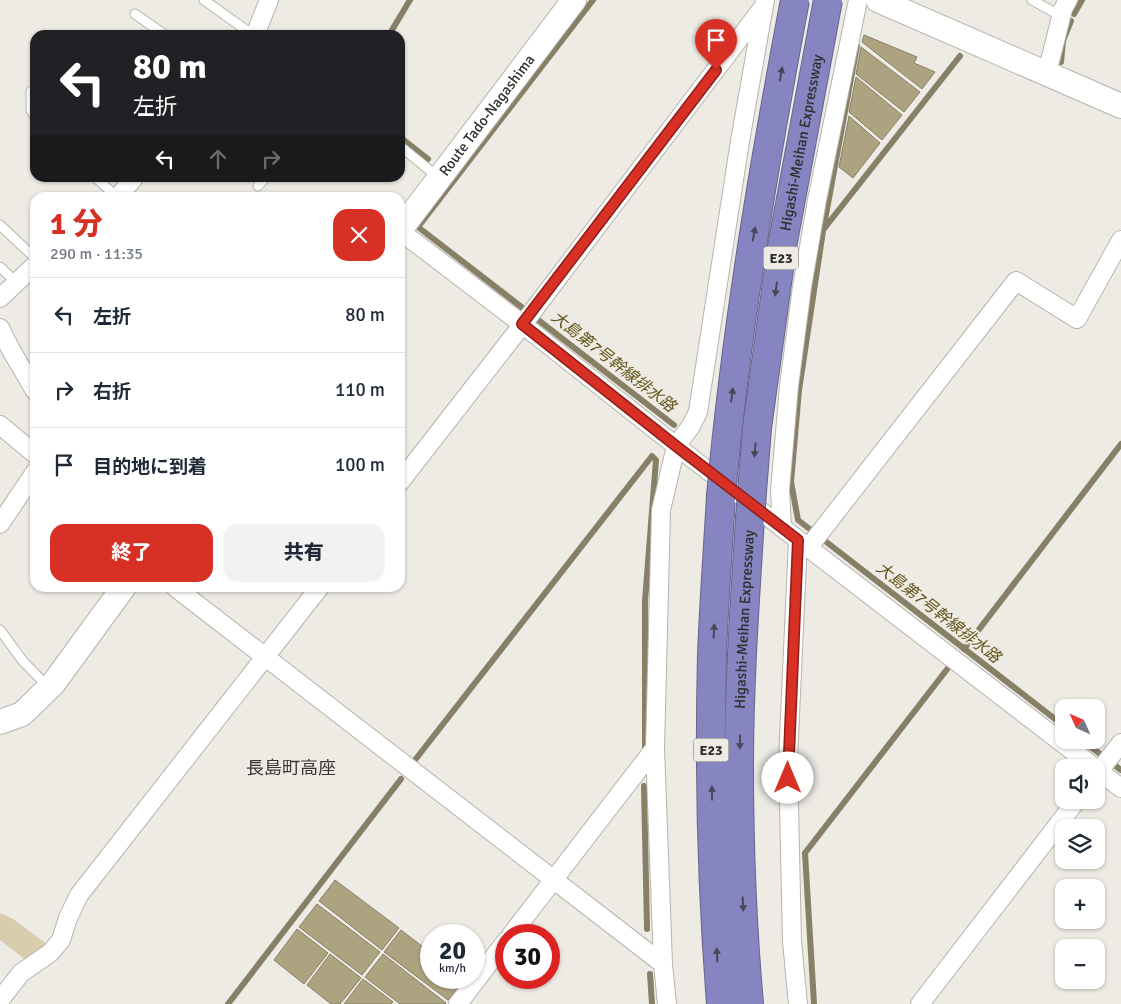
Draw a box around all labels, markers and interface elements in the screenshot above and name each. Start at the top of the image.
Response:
pin [695,19,737,70]
icon: arrive [702,26,730,54]
text: 80 m [133,45,207,88]
icon: left [50,50,115,115]
street label: Route Tado-Nagashima [435,51,538,179]
street label: Higashi-Meihan Expressway [776,53,827,233]
one-way arrow [778,66,786,82]
text: 左折 [133,93,177,120]
icon: left [151,145,179,173]
icon: ahead [204,145,232,173]
icon: right [257,145,285,173]
text: 1 分 [50,206,103,243]
button: close [333,209,385,261]
one-way arrow [750,226,758,242]
text: 290 m · 11:35 [50,244,143,264]
road number: E23 [764,247,798,270]
one-way arrow [772,281,780,297]
icon: left [50,301,78,329]
text: 80 m [345,303,385,327]
text: 左折 [93,305,131,329]
water label: 大島第7号幹線排水路 [547,307,681,418]
icon: right [50,376,78,404]
text: 110 m [335,378,385,402]
text: 右折 [93,380,131,404]
one-way arrow [728,387,736,403]
one-way arrow [751,442,759,458]
icon: arrive [50,451,78,479]
text: 100 m [335,453,385,477]
text: 目的地に到着 [93,455,207,479]
button: 終了 [50,524,213,582]
button: 共有 [223,524,385,582]
street label: Higashi-Meihan Expressway [731,529,758,709]
water label: 大島第7号幹線排水路 [872,558,1006,669]
one-way arrow [710,622,718,638]
north arrow [1055,699,1105,749]
map controls [1055,699,1105,989]
one-way arrow [735,734,743,750]
road number: E23 [694,738,728,762]
position arrow [761,751,813,803]
district label: 長島町高座 [246,757,336,779]
button: sound [1055,759,1105,809]
one-way arrow [707,785,715,801]
button: layers [1055,819,1105,869]
button: + [1055,879,1105,929]
one-way arrow [739,896,747,912]
speed limit sign: 30 [495,924,560,989]
text: 20 [439,935,466,966]
button: − [1055,939,1105,989]
one-way arrow [713,947,721,963]
text: km/h [439,961,466,976]

